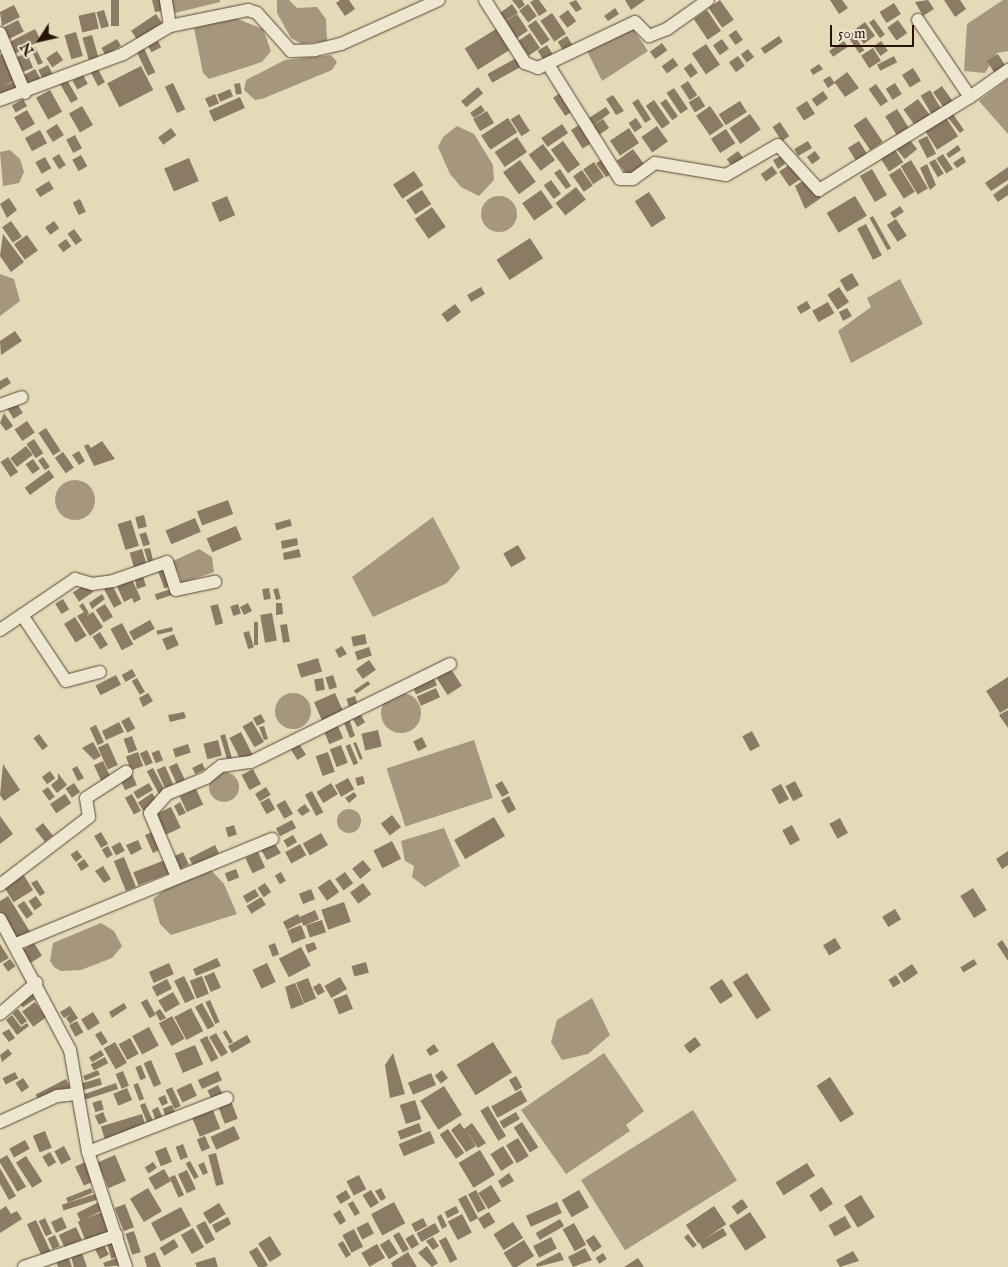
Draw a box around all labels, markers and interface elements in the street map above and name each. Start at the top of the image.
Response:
north arrow [15,15,65,65]
scale bar [833,15,917,47]
text: 50 m [838,24,866,43]
text: N [17,38,39,59]

